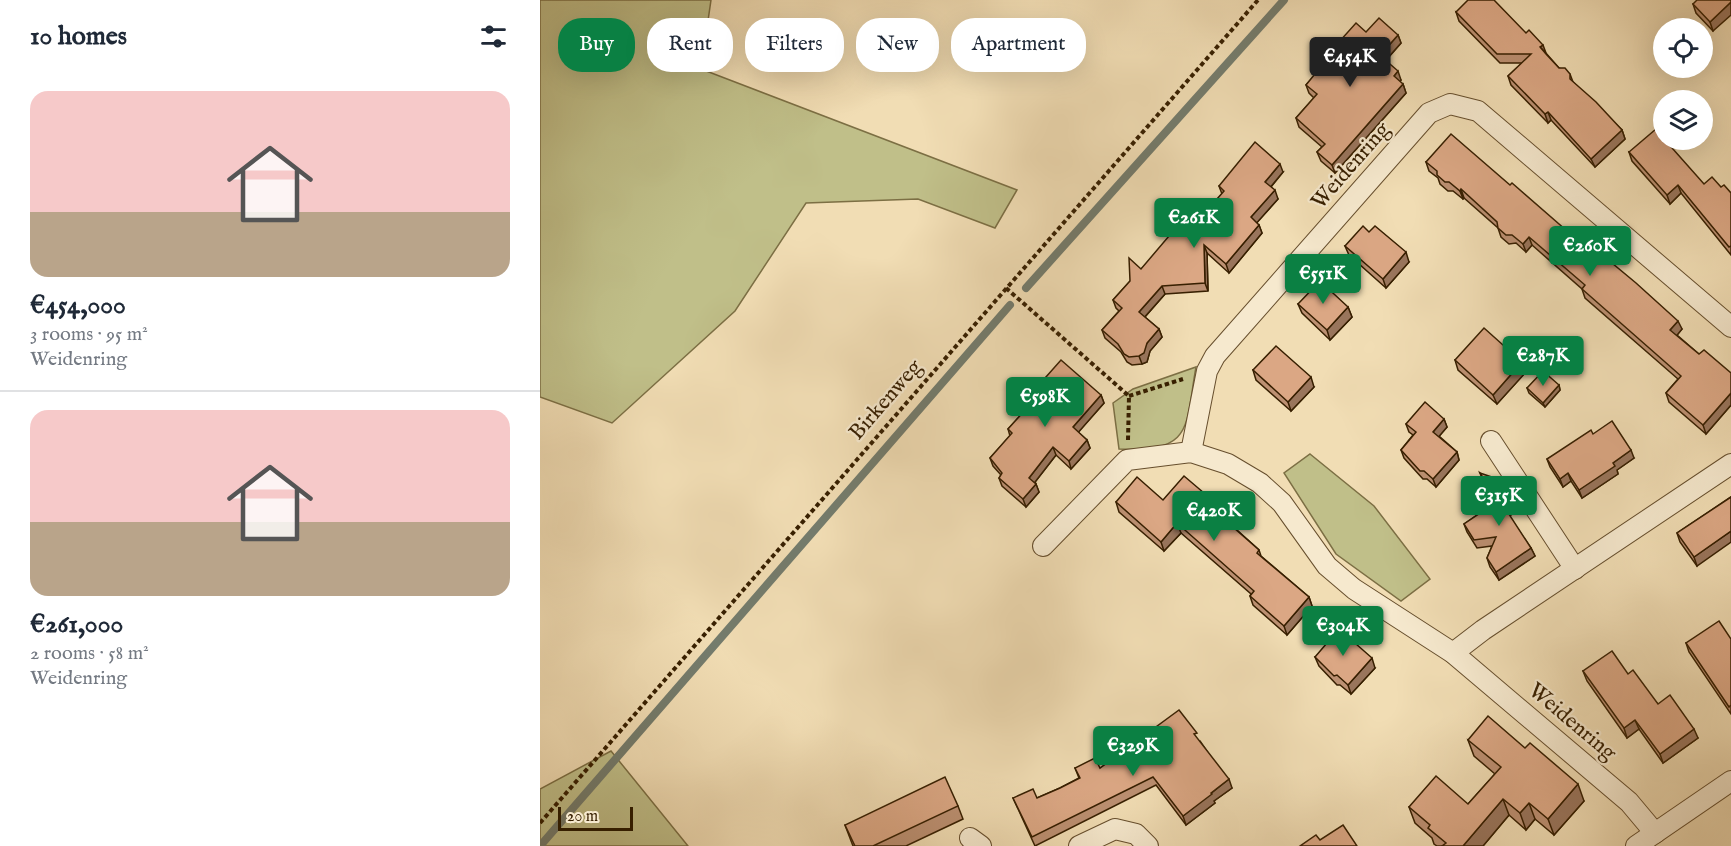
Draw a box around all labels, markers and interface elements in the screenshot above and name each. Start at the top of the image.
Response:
chip: Buy [558,18,635,72]
chip: Rent [647,18,733,72]
chip: Filters [745,18,844,72]
chip: New [856,18,939,72]
chip: Apartment [951,18,1086,72]
map controls [1653,18,1713,150]
button: locate [1653,18,1713,78]
text: 10 homes [30,20,127,53]
icon: filters [477,20,510,53]
pin: €454K [1308,37,1392,88]
text: €454K [1324,44,1376,69]
button: layers [1653,90,1713,150]
street label: Weidenring [1305,116,1397,216]
icon: home [216,130,324,238]
pin: €261K [1152,198,1236,249]
text: €261K [1168,205,1220,230]
pin: €260K [1548,226,1632,277]
text: €260K [1563,233,1617,258]
pin: €551K [1281,254,1365,305]
text: €551K [1299,261,1347,286]
text: €454,000 [30,289,126,322]
text: 3 rooms · 95 m² [30,322,148,347]
pin: €287K [1501,336,1585,387]
text: €287K [1517,343,1569,368]
text: Weidenring [30,347,127,372]
street label: Birkenweg [843,353,929,446]
pin: €598K [1003,377,1087,428]
text: €598K [1020,384,1070,409]
icon: home [216,449,324,557]
pin: €315K [1457,476,1541,527]
text: €315K [1475,483,1523,508]
pin: €420K [1172,491,1256,542]
text: €420K [1186,498,1242,523]
pin: €304K [1301,606,1385,657]
text: €261,000 [30,608,123,641]
text: €304K [1316,613,1370,638]
text: 2 rooms · 58 m² [30,641,149,666]
text: Weidenring [30,666,127,691]
street label: Weidenring [1522,677,1623,768]
pin: €329K [1091,726,1175,777]
text: €329K [1107,733,1159,758]
scale bar [558,804,633,832]
text: 20 m [567,807,598,827]

